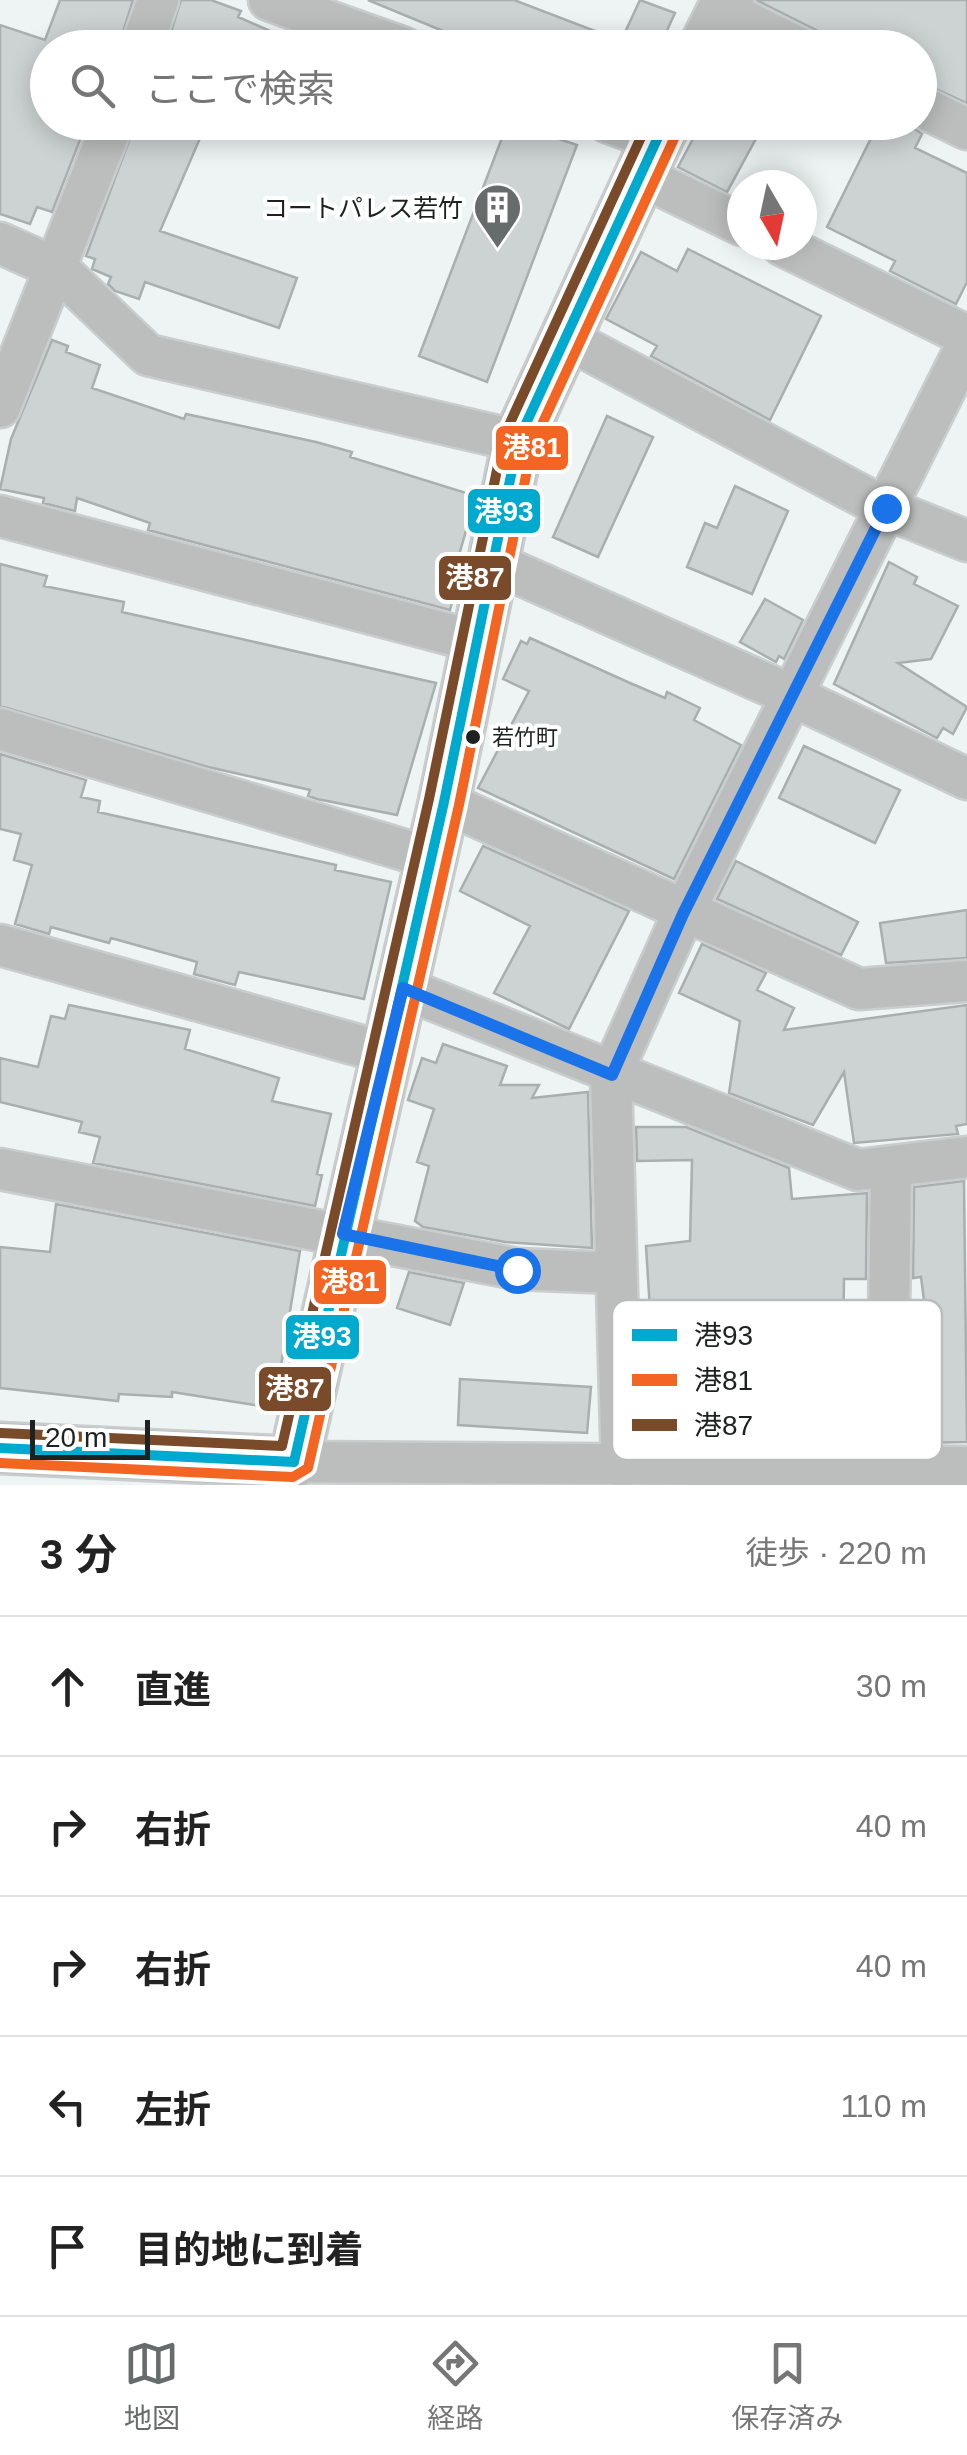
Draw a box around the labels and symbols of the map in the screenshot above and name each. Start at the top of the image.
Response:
north arrow [727,170,817,260]
building icon: コートパレス若竹 [472,182,524,250]
place label: コートパレス若竹 [263,194,463,222]
line badge: 港81 [494,424,570,472]
text: 港81 [502,432,562,463]
route end [864,486,910,532]
line badge: 港93 [466,487,542,535]
text: 港93 [474,496,534,527]
line badge: 港87 [437,554,513,602]
text: 港87 [445,562,505,593]
place label: 若竹町 [492,725,558,750]
marker: 若竹町 [463,727,483,747]
route start [495,1248,541,1294]
line badge: 港81 [312,1258,388,1306]
text: 港81 [320,1266,380,1297]
legend [612,1300,942,1460]
line badge: 港93 [284,1313,361,1361]
text: 港93 [694,1320,753,1351]
text: 港93 [292,1321,352,1352]
line badge: 港87 [257,1365,333,1413]
text: 港81 [694,1365,753,1396]
text: 港87 [265,1373,325,1404]
text: 港87 [694,1410,753,1441]
scale bar [30,1415,150,1460]

